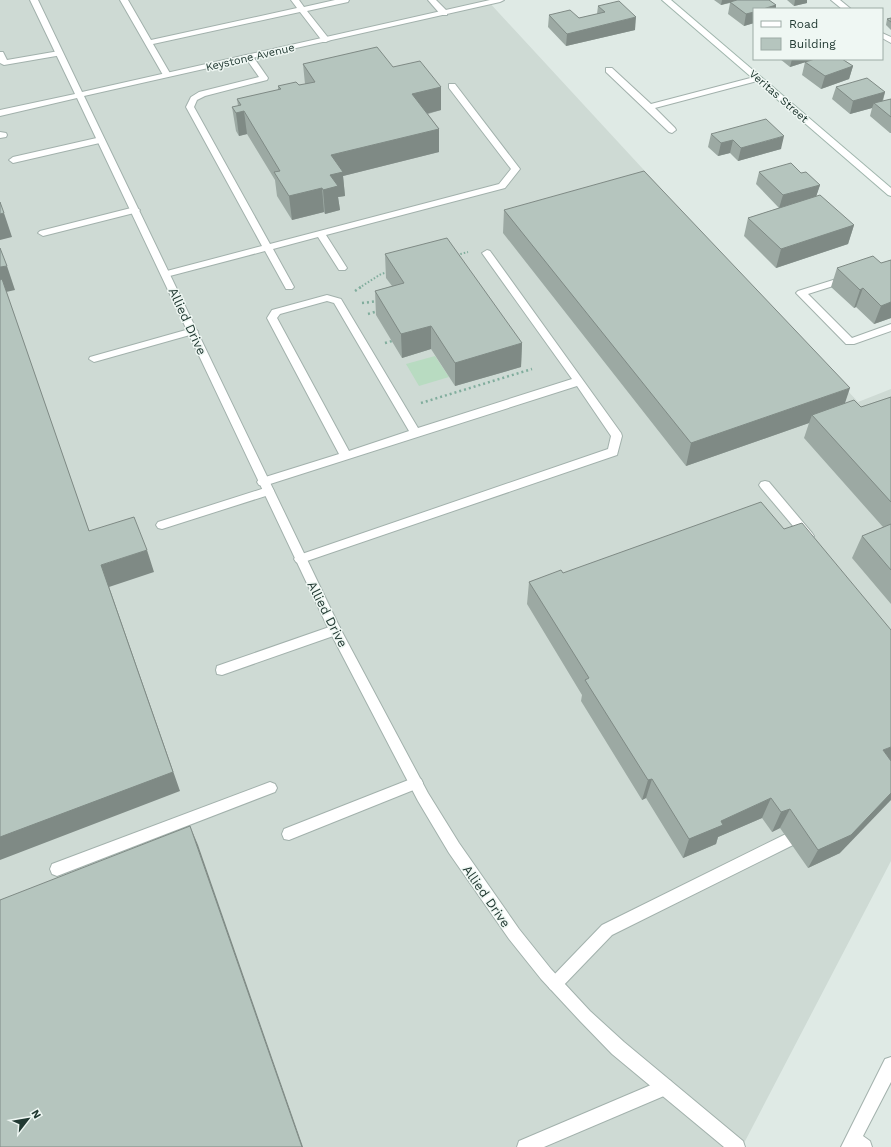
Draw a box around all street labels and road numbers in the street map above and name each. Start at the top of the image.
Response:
street label: Keystone Avenue [204,41,296,74]
street label: Veritas Street [747,67,811,126]
street label: Allied Drive [165,285,210,357]
street label: Allied Drive [304,579,351,650]
street label: Allied Drive [460,862,514,930]

